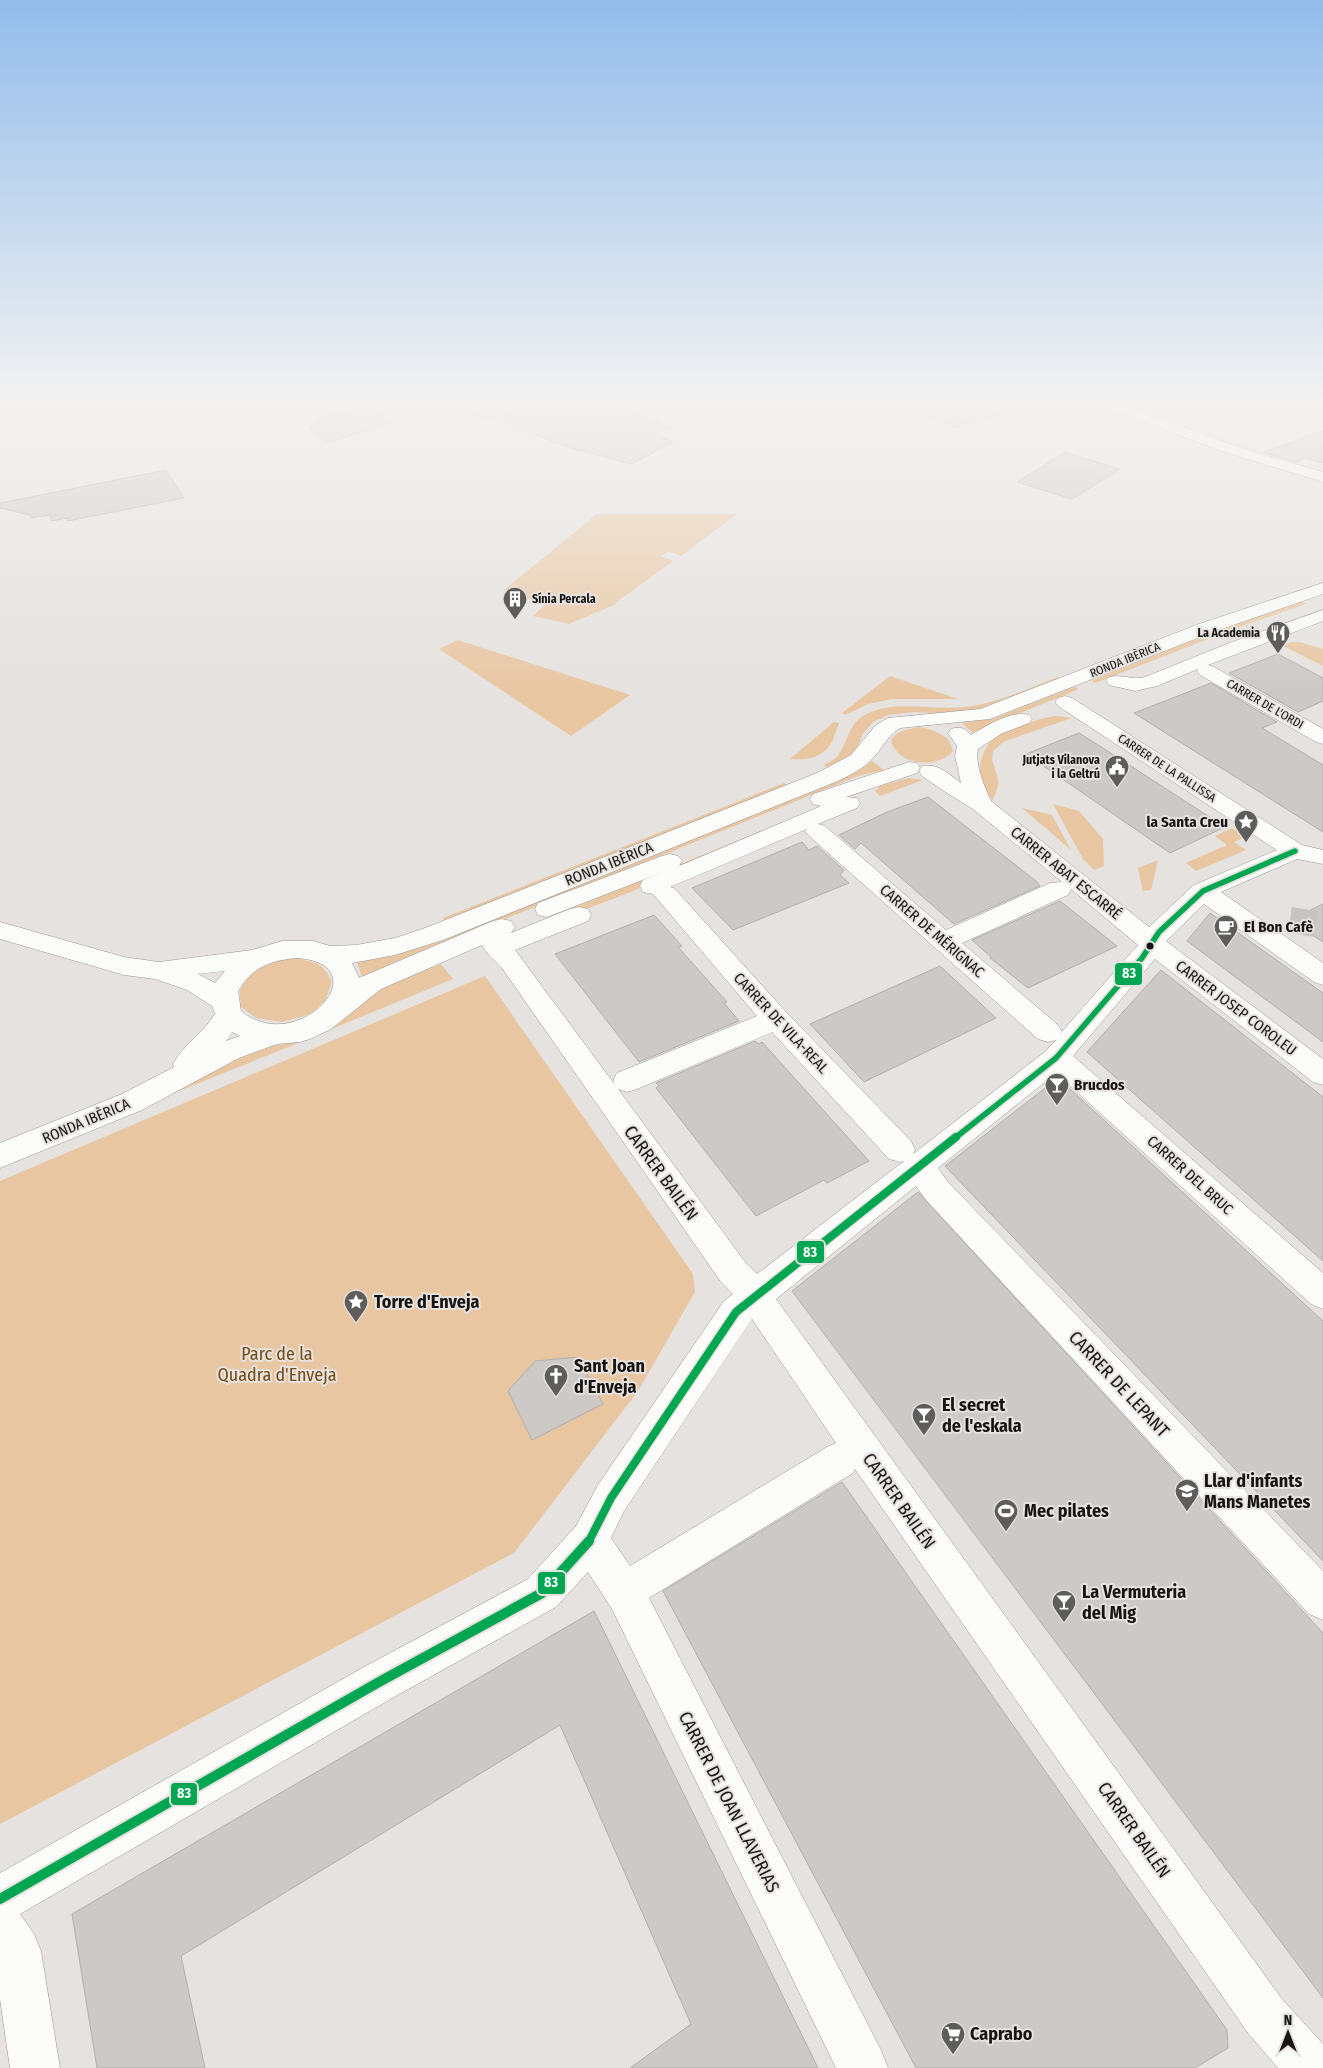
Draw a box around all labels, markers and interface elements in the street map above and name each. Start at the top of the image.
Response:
building icon: Sínia Percala [502,586,528,620]
place label: Sínia Percala [532,592,596,606]
restaurant icon: La Academia [1265,620,1291,654]
place label: La Academia [1198,626,1260,640]
street label: RONDA IBÈRICA [1087,638,1163,680]
street label: CARRER DE L'ORDI [1224,676,1306,732]
street label: CARRER DE LA PALLISSA [1115,731,1219,805]
place label: Jutjats Vilanova i la Geltrú [1021,753,1100,781]
public building icon: Jutjats Vilanova i la Geltrú [1104,754,1130,788]
place icon: la Santa Creu [1233,809,1259,843]
place label: la Santa Creu [1146,813,1228,831]
street label: CARRER ABAT ESCARRÉ [1007,823,1125,923]
street label: RONDA IBÈRICA [562,838,656,890]
street label: CARRER DE MÉRIGNAC [876,881,988,982]
cafe icon: El Bon Cafè [1213,914,1239,948]
place label: El Bon Cafè [1244,918,1314,936]
unlabelled marker [1145,941,1155,951]
street label: CARRER JOSEP COROLEU [1172,957,1300,1059]
line badge: 83 [1114,962,1143,986]
text: 83 [1122,965,1136,982]
street label: CARRER DE VILA-REAL [730,969,833,1077]
bar icon: Brucdos [1044,1072,1070,1106]
place label: Brucdos [1074,1076,1125,1094]
street label: RONDA IBÈRICA [40,1094,133,1148]
street label: CARRER BAILÉN [619,1121,704,1225]
street label: CARRER DEL BRUC [1143,1132,1237,1218]
line badge: 83 [796,1240,825,1264]
text: 83 [803,1244,817,1261]
place icon: Torre d'Enveja [343,1289,369,1323]
place label: Torre d'Enveja [374,1291,480,1313]
street label: CARRER DE LEPANT [1064,1326,1174,1442]
park label: Parc de la Quadra d'Enveja [217,1343,337,1386]
place label: Sant Joan d'Enveja [574,1355,645,1398]
church icon: Sant Joan d'Enveja [543,1363,569,1397]
place label: El secret de l'eskala [942,1394,1022,1437]
bar icon: El secret de l'eskala [911,1402,937,1436]
street label: CARRER BAILÉN [858,1448,941,1553]
place label: Llar d'infants Mans Manetes [1204,1470,1311,1513]
school or university icon: Llar d'infants Mans Manetes [1174,1478,1200,1512]
sports icon: Mec pilates [993,1498,1019,1532]
place label: Mec pilates [1024,1500,1109,1522]
line badge: 83 [537,1571,566,1595]
text: 83 [544,1574,558,1591]
place label: La Vermuteria del Mig [1082,1581,1186,1624]
bar icon: La Vermuteria del Mig [1051,1589,1077,1623]
street label: CARRER DE JOAN LLAVERIAS [674,1708,784,1896]
street label: CARRER BAILÉN [1093,1777,1176,1882]
line badge: 83 [170,1782,198,1806]
text: 83 [177,1785,191,1802]
north arrow [1263,2008,1313,2058]
text: N [1284,2012,1292,2029]
supermarket icon: Caprabo [940,2021,966,2055]
place label: Caprabo [970,2023,1033,2045]

